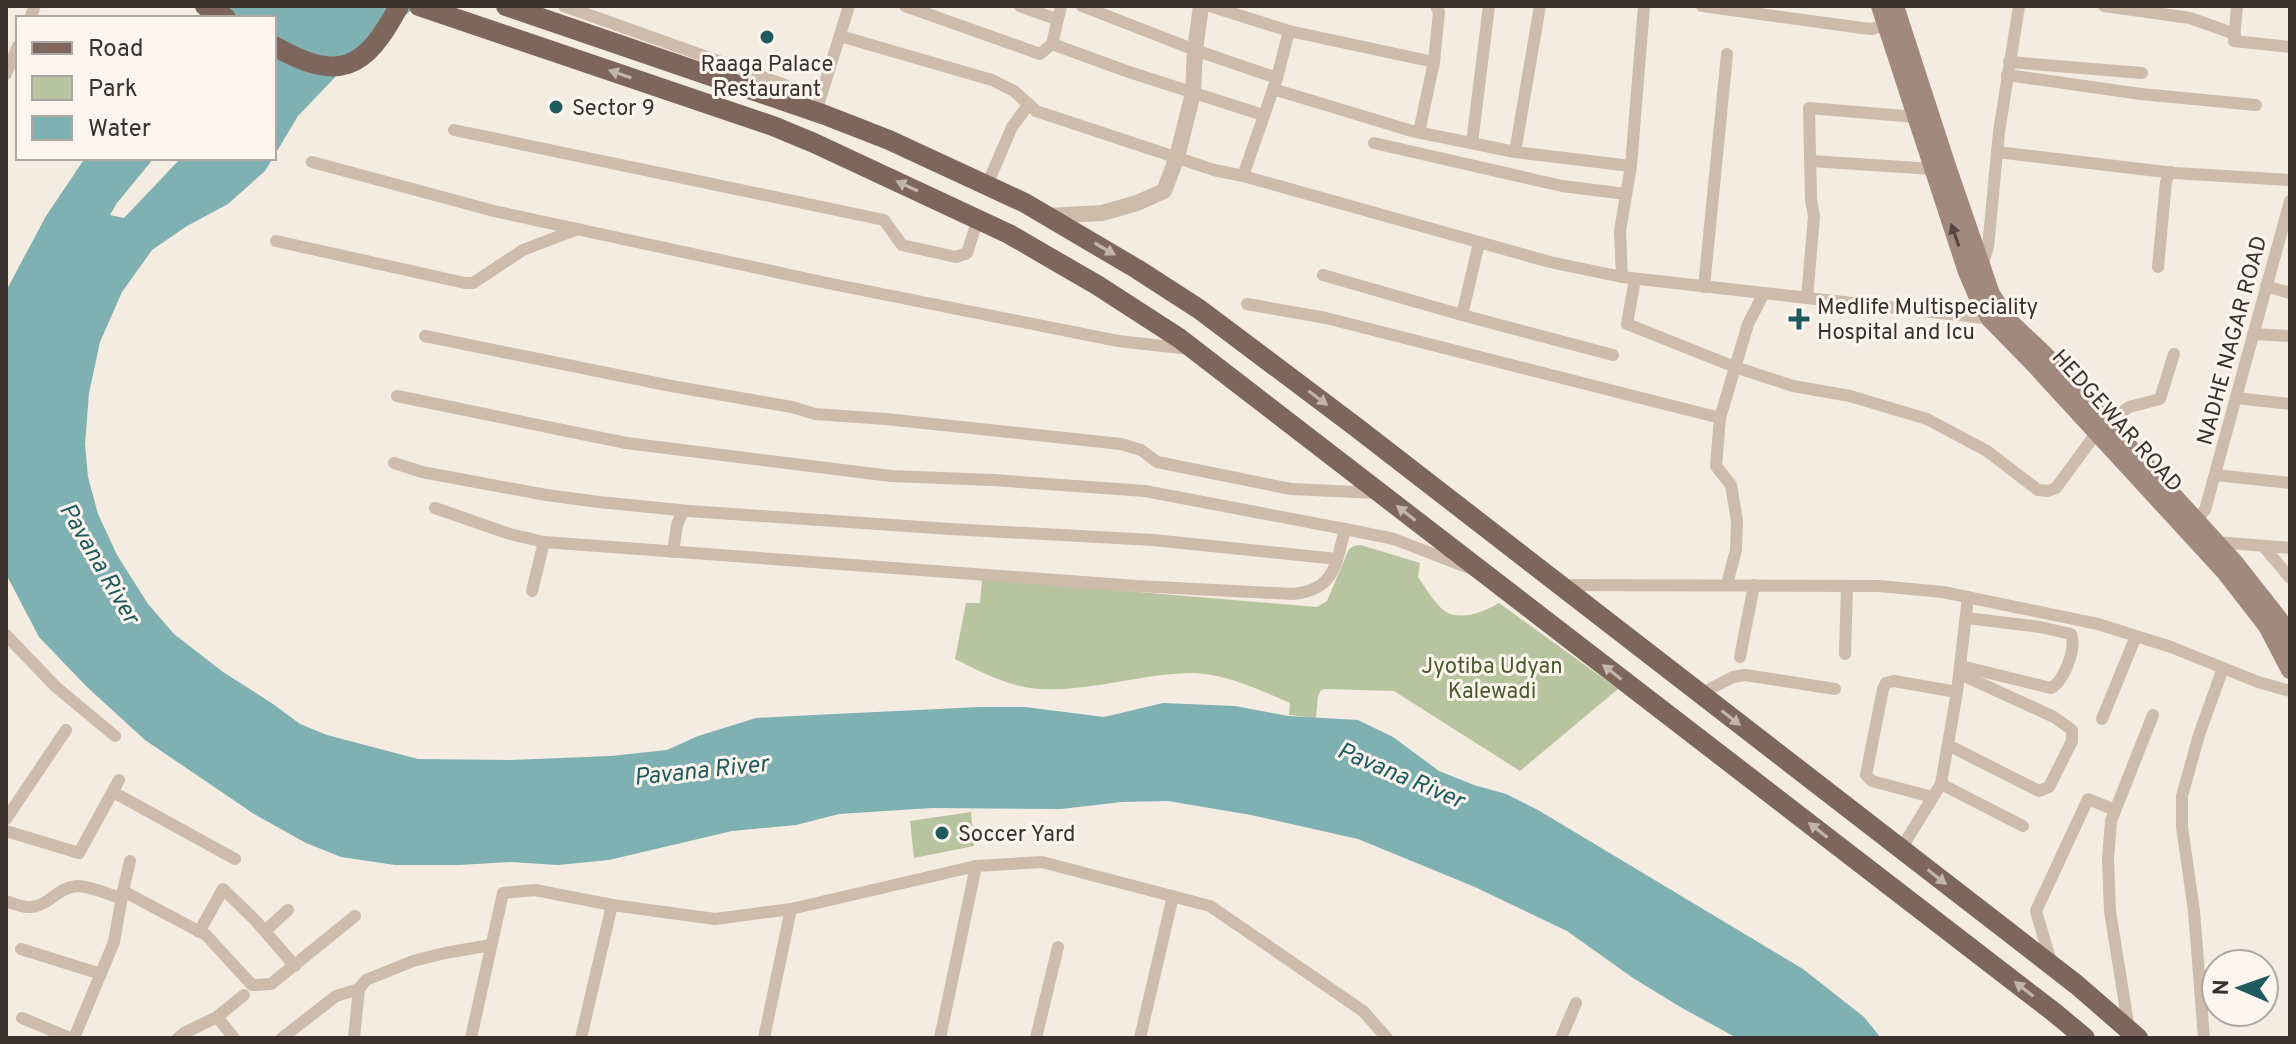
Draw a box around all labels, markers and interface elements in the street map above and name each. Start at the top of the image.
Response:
legend [16,16,276,160]
marker: Raaga Palace Restaurant [758,28,776,46]
text: Road [88,35,144,65]
place label: Raaga Palace Restaurant [701,52,833,104]
one-way arrow [607,68,631,80]
text: Park [88,75,138,105]
place label: Sector 9 [572,96,655,123]
marker: Sector 9 [547,98,565,116]
text: Water [88,115,151,145]
one-way arrow [896,179,919,193]
one-way arrow [1949,223,1961,247]
street label: NADHE NAGAR ROAD [2192,233,2274,448]
one-way arrow [1094,242,1116,256]
place label: Medlife Multispeciality Hospital and Icu [1817,295,2038,347]
marker: Medlife Multispeciality Hospital and Icu [1788,308,1810,330]
street label: HEDGEWAR ROAD [2045,345,2187,499]
one-way arrow [1307,390,1328,405]
water label: Pavana River [52,498,146,632]
one-way arrow [1396,506,1416,522]
park label: Jyotiba Udyan Kalewadi [1421,654,1563,706]
one-way arrow [1602,664,1622,680]
one-way arrow [1721,709,1742,725]
water label: Pavana River [1332,737,1470,818]
water label: Pavana River [632,750,772,794]
place label: Soccer Yard [958,822,1075,849]
one-way arrow [1808,823,1828,839]
marker: Soccer Yard [933,824,951,842]
one-way arrow [1927,868,1947,884]
north arrow [2200,948,2280,1028]
text: N [2209,979,2236,996]
one-way arrow [2014,981,2034,997]

